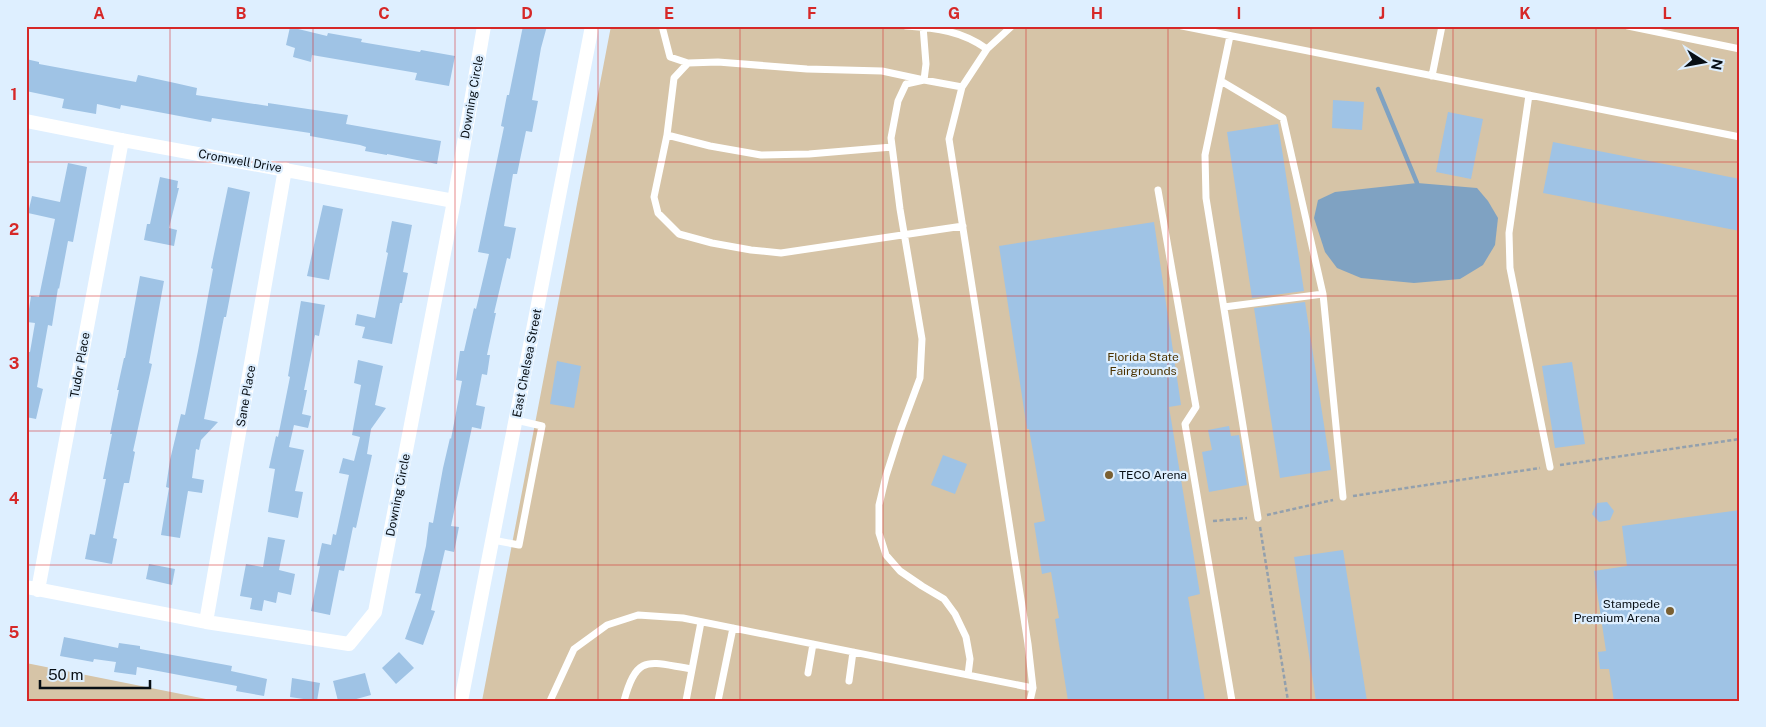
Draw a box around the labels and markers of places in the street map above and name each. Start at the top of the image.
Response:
place label: TECO Arena [1119,468,1187,482]
marker: TECO Arena [1103,469,1115,481]
place label: Stampede Premium Arena [1574,597,1660,625]
marker: Stampede Premium Arena [1664,605,1676,617]

